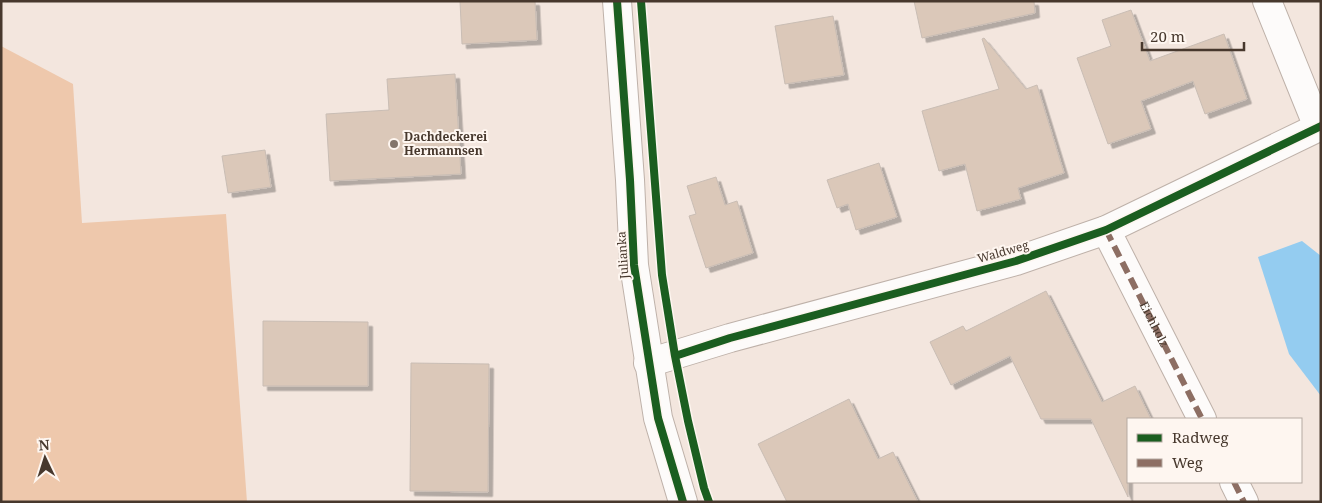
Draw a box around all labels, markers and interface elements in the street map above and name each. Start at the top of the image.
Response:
scale bar [1142,20,1244,52]
text: 20 m [1150,26,1185,46]
place label: Dachdeckerei Hermannsen [404,128,488,159]
marker: Dachdeckerei Hermannsen [388,138,400,150]
street label: Julianka [612,230,633,280]
street label: Waldweg [975,236,1031,267]
street label: Eichholz [1136,298,1173,350]
legend [1127,418,1302,483]
text: Radweg [1172,427,1229,447]
north arrow [20,433,70,483]
text: N [38,435,50,454]
text: Weg [1172,452,1203,472]

